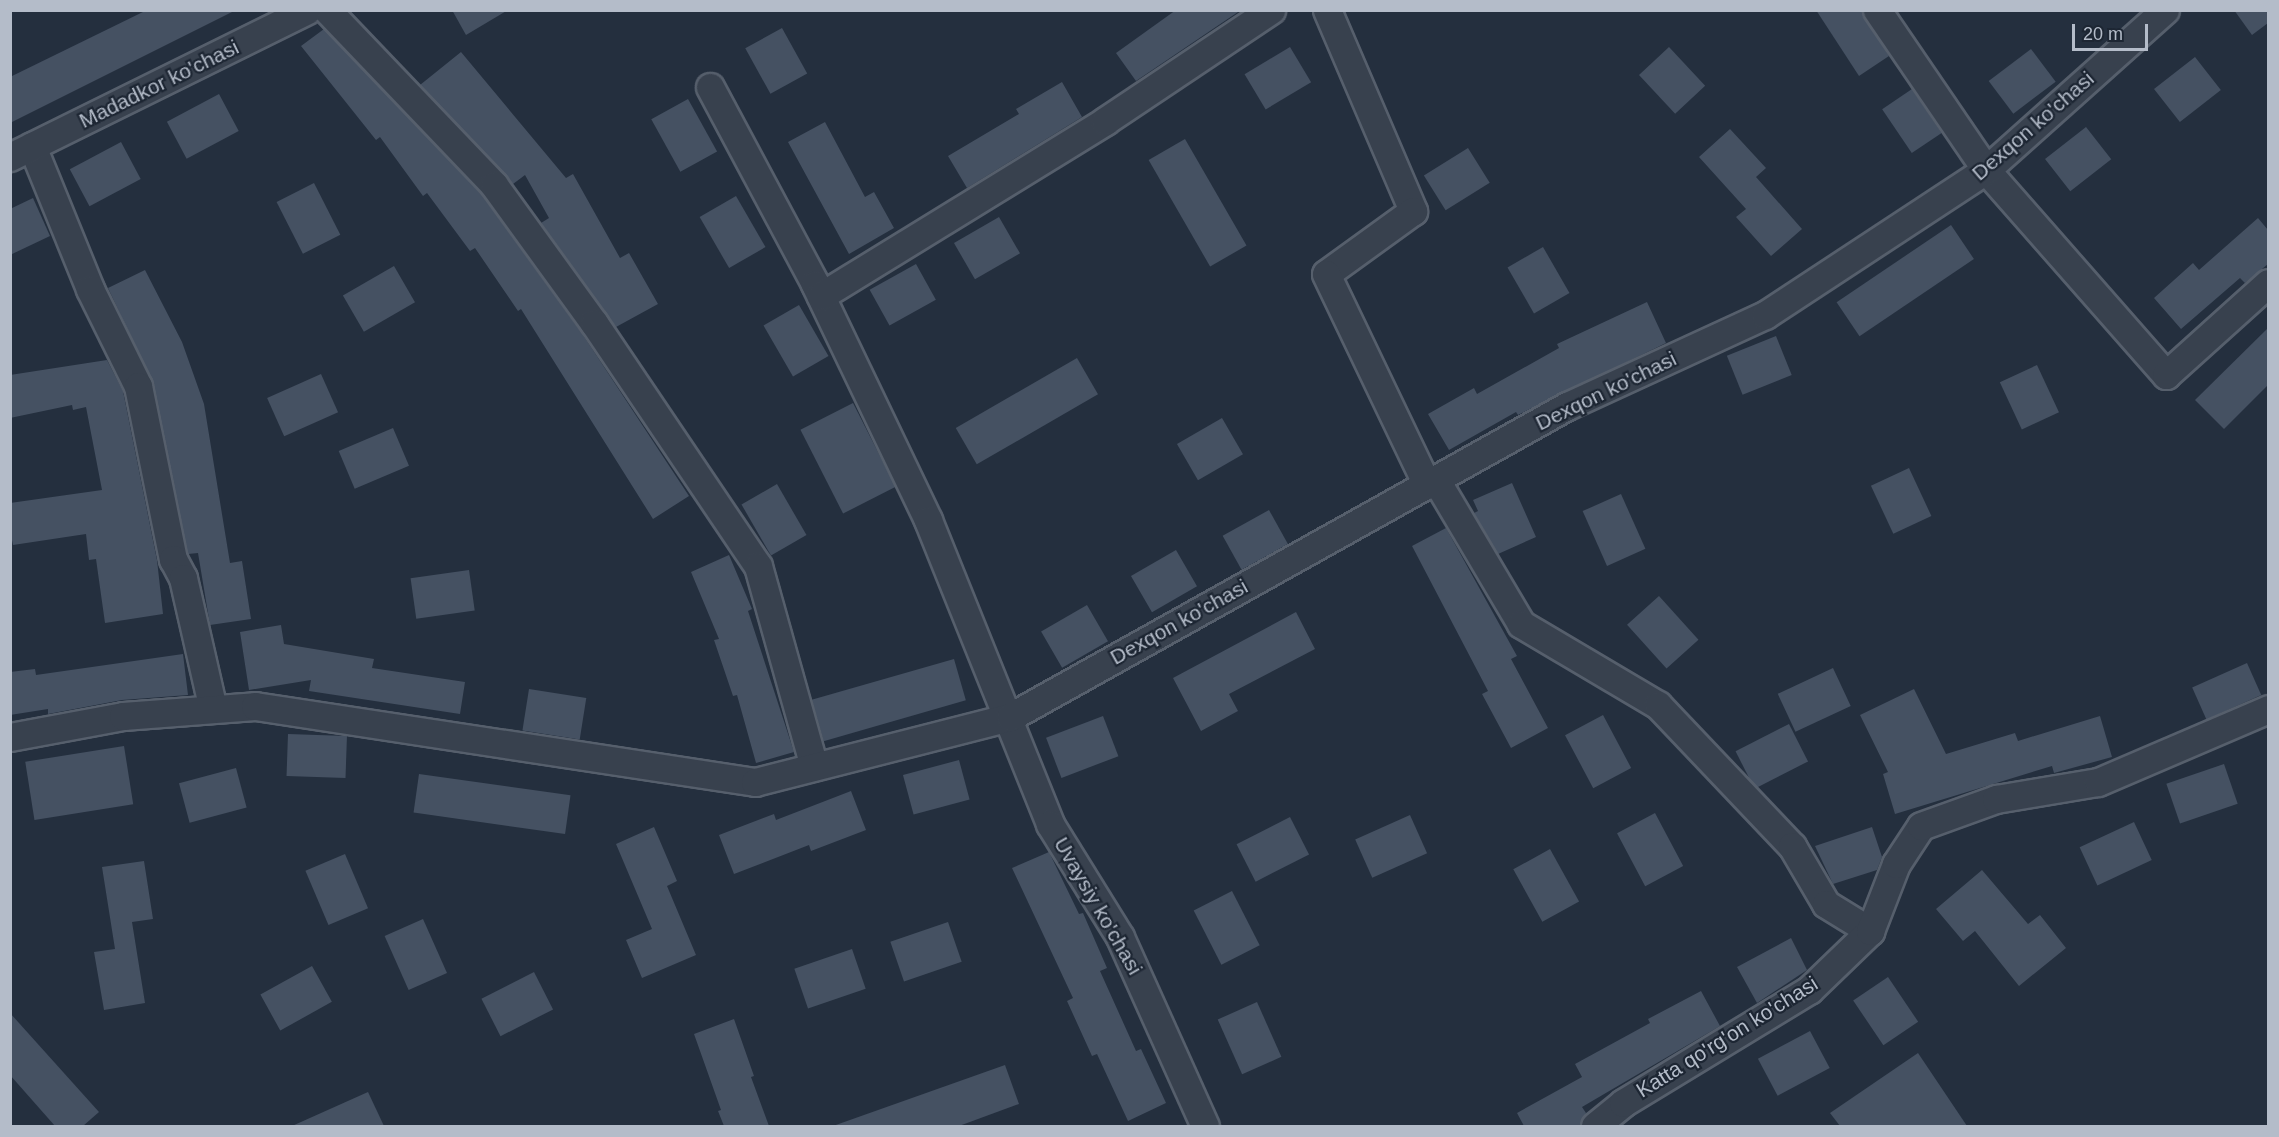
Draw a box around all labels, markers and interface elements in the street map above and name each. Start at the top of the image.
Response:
scale bar [2075,12,2152,50]
text: 20 m [2083,24,2123,44]
street label: Madadkor ko'chasi [75,34,243,134]
street label: Dexqon ko'chasi [1967,66,2099,186]
street label: Dexqon ko'chasi [1532,346,1680,436]
street label: Dexqon ko'chasi [1106,574,1252,670]
street label: Uvaysiy ko'chasi [1048,833,1148,979]
street label: Katta qo'rg'on ko'chasi [1632,971,1822,1103]

